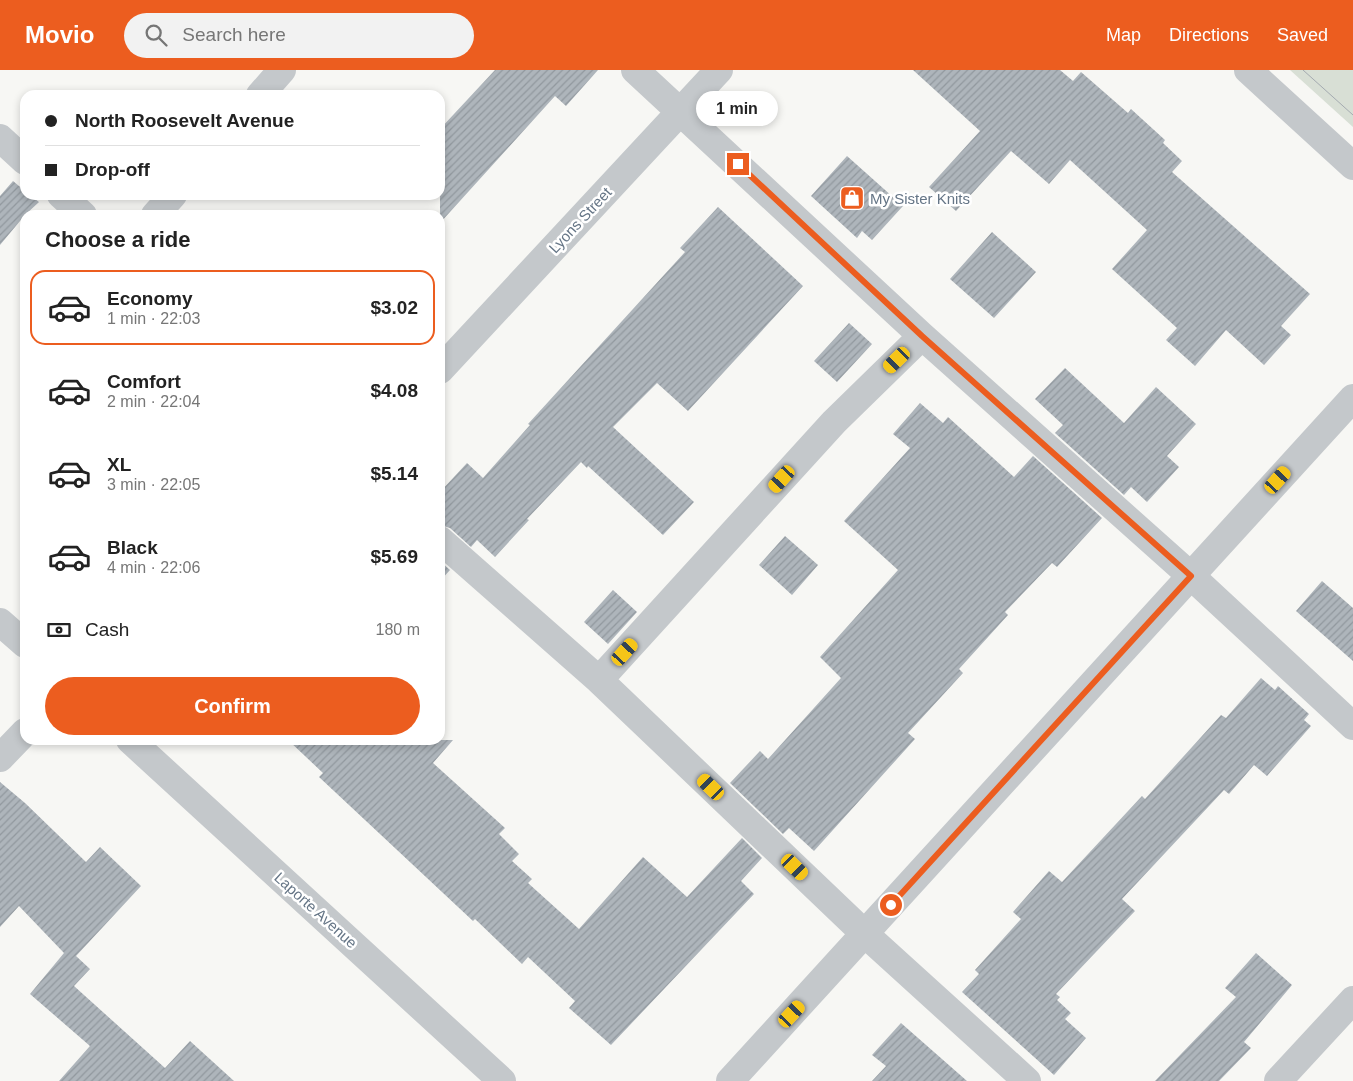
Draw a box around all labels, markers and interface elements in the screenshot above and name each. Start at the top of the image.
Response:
search box [124,13,474,58]
text: Movio [25,21,94,48]
icon: search [142,21,170,49]
text: Search here [182,24,286,45]
text: Map [1106,25,1141,45]
text: Directions [1169,25,1249,45]
text: Saved [1277,25,1328,45]
callout: 1 min [697,92,779,126]
text: 1 min [716,100,758,117]
text: North Roosevelt Avenue [75,110,294,131]
route end [727,153,749,175]
text: Drop-off [75,159,150,180]
street label: Lyons Street [545,183,615,256]
shop icon: My Sister Knits [839,185,865,211]
place label: My Sister Knits [870,190,970,207]
text: Choose a ride [45,227,190,252]
icon: car [47,285,92,330]
text: Economy [107,288,193,309]
text: $3.02 [370,297,418,318]
text: 1 min · 22:03 [107,310,200,327]
car [880,344,913,376]
icon: car [47,368,92,413]
text: Comfort [107,371,181,392]
text: $4.08 [370,380,418,401]
text: 2 min · 22:04 [107,393,200,410]
icon: car [47,451,92,496]
text: XL [107,454,131,475]
text: $5.14 [370,463,418,484]
car [766,463,797,495]
car [1262,464,1293,496]
text: 3 min · 22:05 [107,476,200,493]
icon: car [47,534,92,579]
text: Black [107,537,158,558]
text: $5.69 [370,546,418,567]
text: 4 min · 22:06 [107,559,200,576]
icon: cash [45,616,73,644]
text: Cash [85,619,129,640]
text: 180 m [376,621,420,638]
car [609,636,640,668]
button: Confirm [45,677,420,735]
car [694,771,727,803]
car [778,851,811,883]
street label: Laporte Avenue [271,869,361,951]
route start [880,894,902,916]
car [776,998,807,1030]

